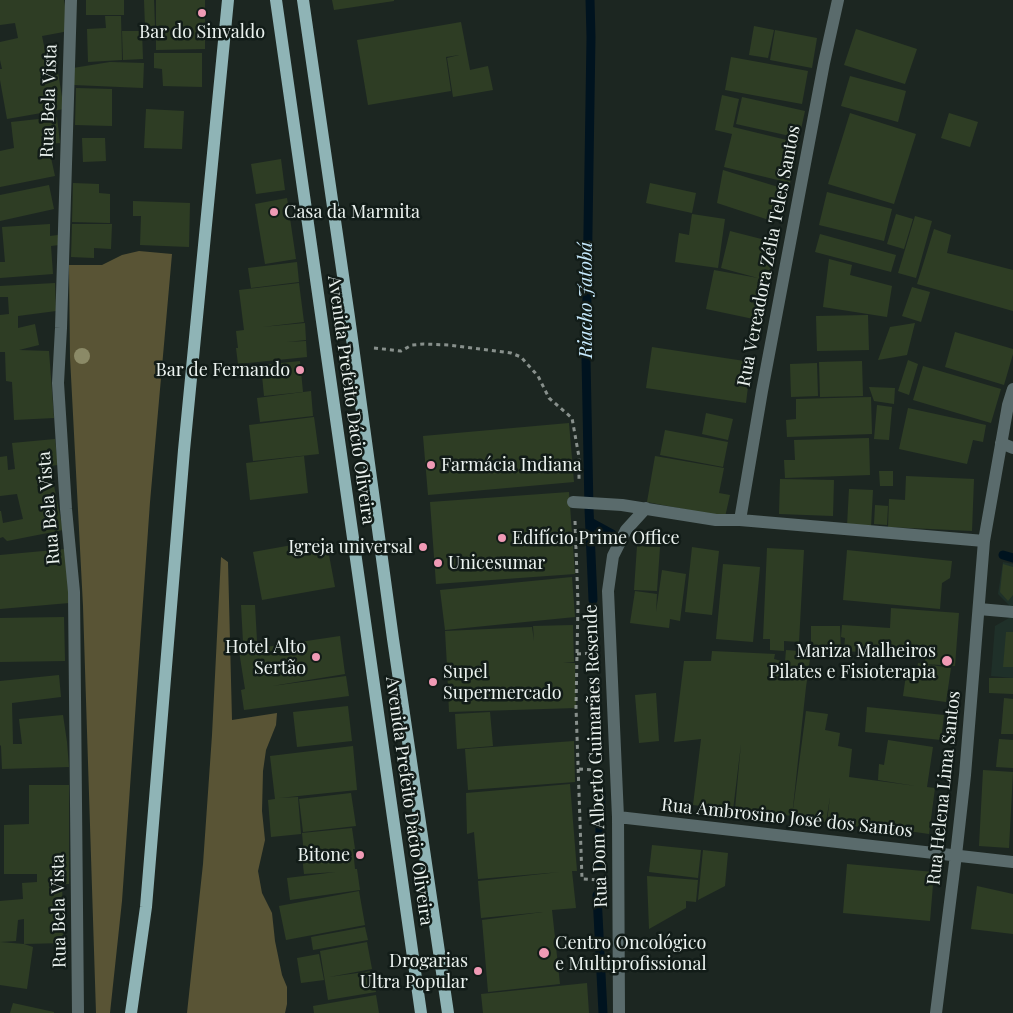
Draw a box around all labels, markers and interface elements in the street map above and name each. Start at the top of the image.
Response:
marker: Bar do Sinvaldo [196,7,208,19]
place label: Bar do Sinvaldo [139,21,265,43]
street label: Rua Bela Vista [36,44,62,158]
street label: Rua Vereadora Zélia Teles Santos [733,123,805,389]
place label: Casa da Marmita [284,201,420,223]
marker: Casa da Marmita [268,206,280,218]
water label: Riacho Jatobá [575,241,597,359]
street label: Avenida Prefeito Dácio Oliveira [323,274,379,526]
place label: Bar de Fernando [156,359,290,381]
marker: Bar de Fernando [294,364,306,376]
street label: Rua Bela Vista [33,450,65,566]
place label: Farmácia Indiana [441,454,582,476]
marker: Farmácia Indiana [425,459,437,471]
place label: Edifício Prime Office [512,527,680,549]
marker: Edifício Prime Office [496,532,508,544]
place label: Igreja universal [288,536,413,558]
marker: Igreja universal [417,541,429,553]
place label: Unicesumar [448,552,545,574]
marker: Unicesumar [432,557,444,569]
street label: Rua Dom Alberto Guimarães Resende [580,604,612,908]
place label: Hotel Alto Sertão [225,636,306,679]
place label: Mariza Malheiros Pilates e Fisioterapia [769,640,936,682]
marker: Hotel Alto Sertão [310,651,322,663]
marker: Mariza Malheiros Pilates e Fisioterapia [940,654,954,668]
place label: Supel Supermercado [443,661,562,704]
street label: Avenida Prefeito Dácio Oliveira [381,675,437,927]
marker: Supel Supermercado [427,676,439,688]
street label: Rua Helena Lima Santos [923,690,965,886]
street label: Rua Ambrosino José dos Santos [660,794,914,842]
place label: Bitone [298,844,350,866]
marker: Bitone [354,849,366,861]
street label: Rua Bela Vista [47,854,71,968]
place label: Centro Oncológico e Multiprofissional [555,932,707,974]
marker: Centro Oncológico e Multiprofissional [537,946,551,960]
place label: Drogarias Ultra Popular [360,950,468,992]
marker: Drogarias Ultra Popular [472,965,484,977]

